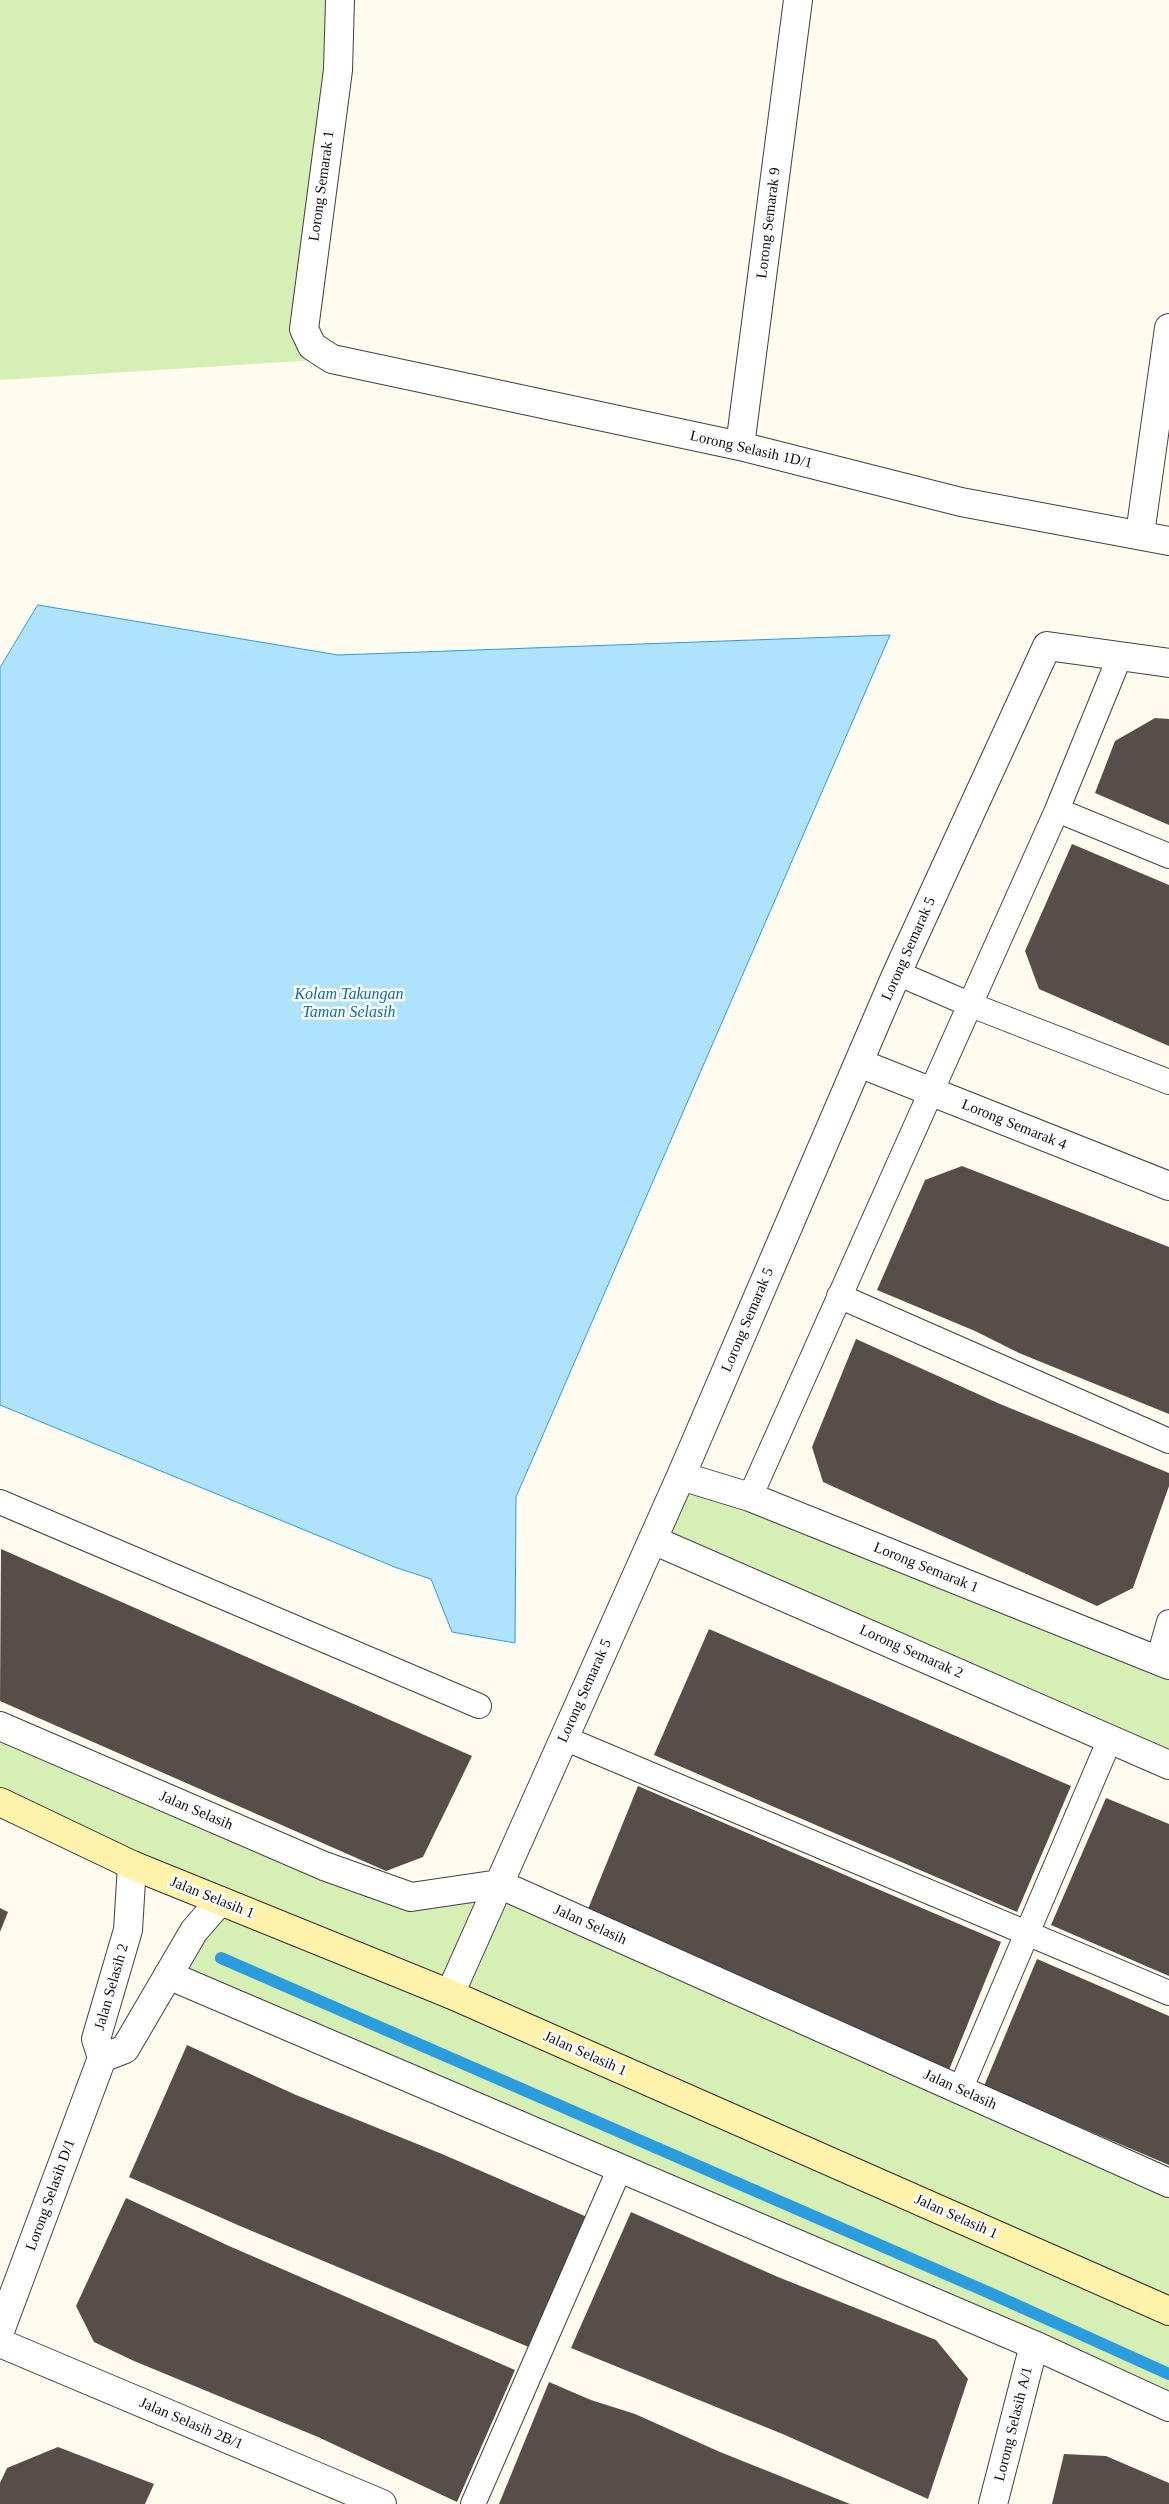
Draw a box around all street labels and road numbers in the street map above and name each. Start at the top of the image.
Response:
street label: Lorong Semarak 1 [305,129,339,243]
street label: Lorong Semarak 9 [753,167,785,279]
street label: Lorong Selasih 1D/1 [688,427,814,473]
street label: Lorong Semarak 5 [878,894,940,1004]
street label: Lorong Semarak 4 [959,1096,1069,1154]
street label: Lorong Semarak 5 [718,1265,778,1375]
street label: Lorong Semarak 1 [871,1539,981,1597]
street label: Lorong Semarak 2 [856,1621,966,1683]
street label: Lorong Semarak 5 [554,1636,616,1746]
street label: Jalan Selasih [157,1787,235,1835]
street label: Jalan Selasih 1 [167,1873,257,1923]
street label: Jalan Selasih [551,1901,629,1949]
street label: Jalan Selasih 2 [91,1942,133,2032]
street label: Jalan Selasih 1 [541,2028,629,2080]
street label: Jalan Selasih [921,2066,999,2114]
street label: Lorong Selasih D/1 [22,2137,80,2253]
street label: Jalan Selasih 1 [912,2191,1000,2243]
street label: Lorong Selasih A/1 [991,2365,1037,2483]
street label: Jalan Selasih 2B/1 [136,2394,246,2454]

